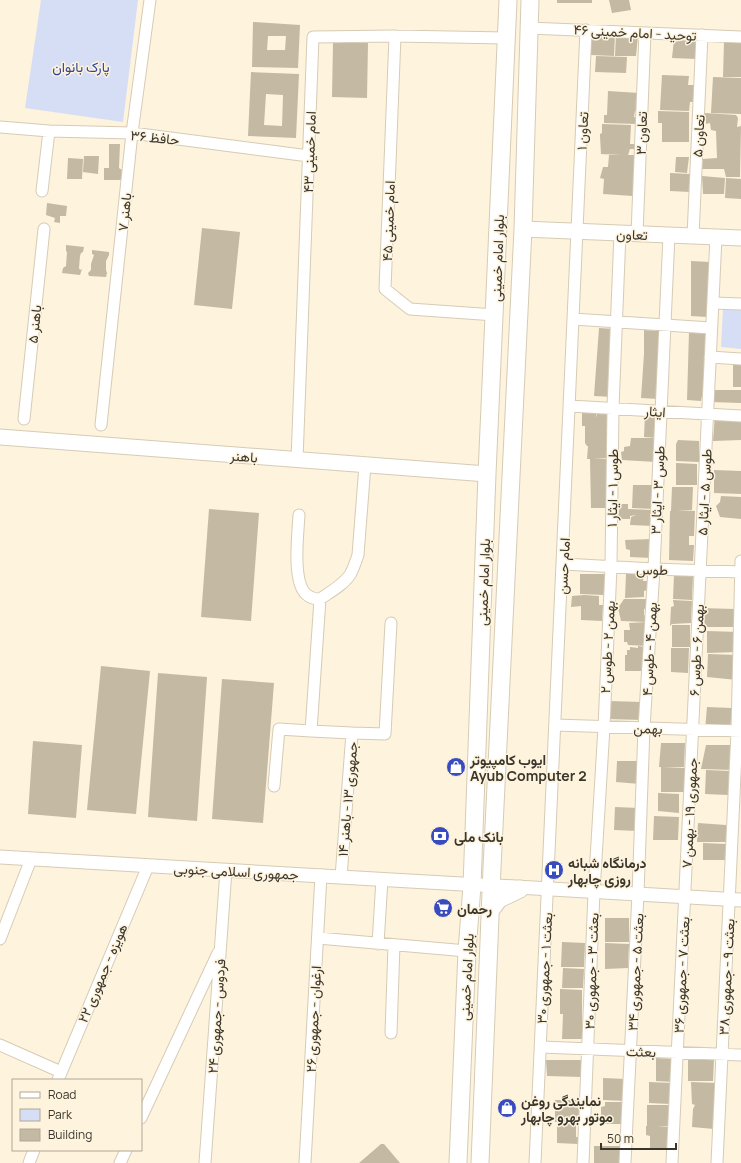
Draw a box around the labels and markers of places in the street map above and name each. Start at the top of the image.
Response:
place label: ایوب کامپیوتر Ayub Computer 2 [469,750,587,785]
shop icon: ایوب کامپیوتر Ayub Computer 2 [445,756,467,778]
bank icon: بانک ملی [429,825,451,847]
place label: بانک ملی [454,827,504,846]
place label: درمانگاه شبانه روزی چابهار [567,853,647,889]
hospital icon: درمانگاه شبانه روزی چابهار [543,859,565,881]
supermarket icon: رحمان [432,897,454,919]
place label: رحمان [457,899,492,918]
place label: نمایندگی روغن موتور بهرو چابهار [520,1091,613,1127]
shop icon: نمایندگی روغن موتور بهرو چابهار [496,1097,518,1119]

